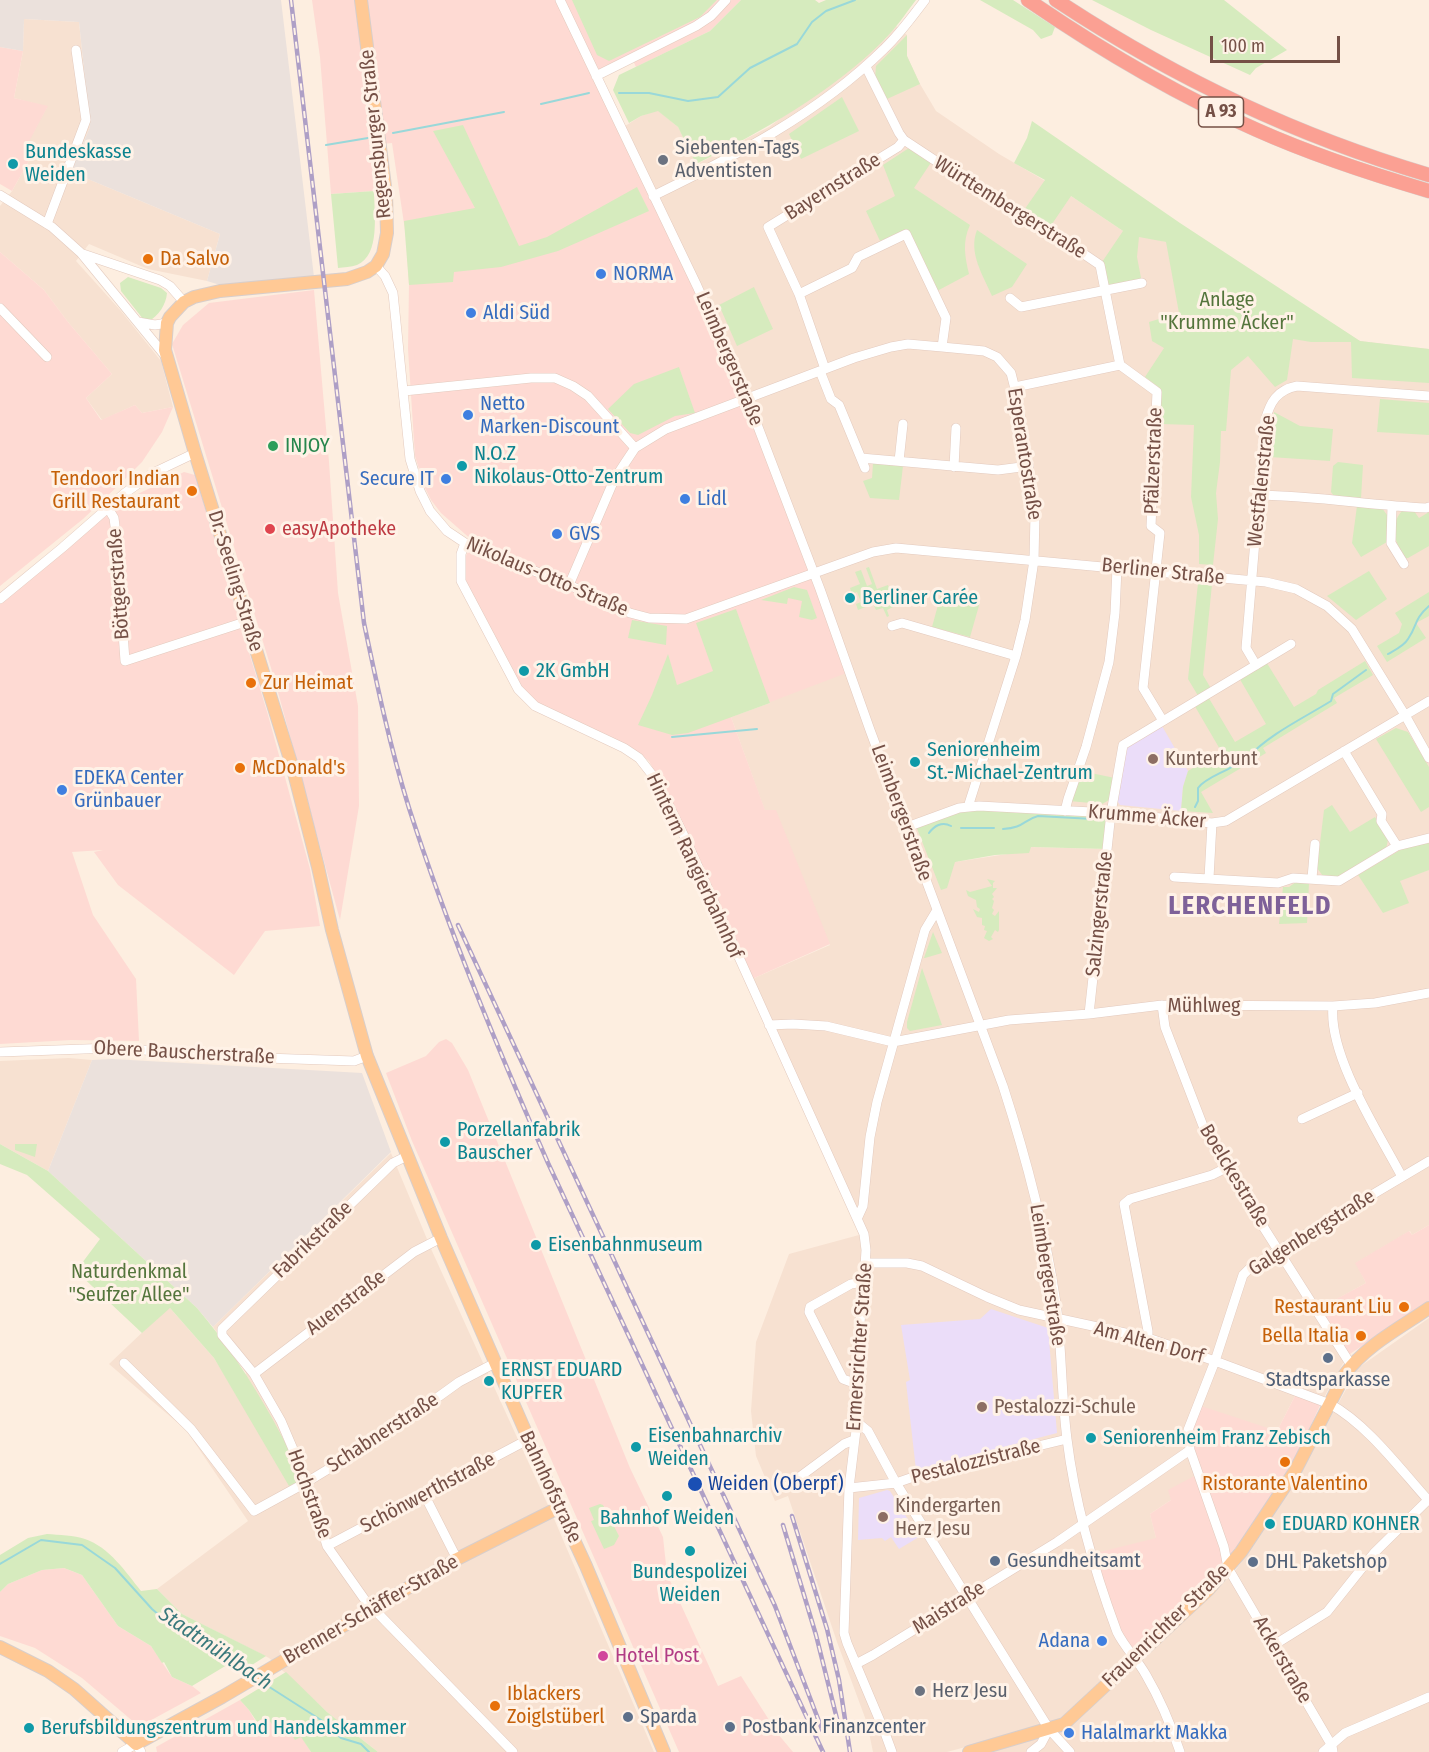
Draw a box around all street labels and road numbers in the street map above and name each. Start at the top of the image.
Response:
street label: Regensburger Straße [355,48,397,220]
road number: A 93 [1198,97,1244,127]
street label: Bayernstraße [781,148,885,226]
street label: Württembergerstraße [929,151,1091,265]
street label: Leimbergerstraße [690,288,768,430]
street label: Esperantostraße [1002,386,1046,522]
street label: Pfälzerstraße [1140,407,1168,515]
street label: Westfalenstraße [1243,414,1281,548]
street label: Dr.-Seeling-Straße [202,508,268,654]
street label: Böttgerstraße [103,527,135,641]
street label: Nikolaus-Otto-Straße [462,532,632,622]
street label: Berliner Straße [1100,554,1226,590]
street label: Leimbergerstraße [865,742,937,884]
street label: Hinterm Rangierbahnhof [640,770,748,962]
street label: Krumme Äcker [1087,800,1207,834]
street label: Salzingerstraße [1081,850,1119,978]
street label: Mühlweg [1168,994,1240,1018]
street label: Obere Bauscherstraße [93,1036,275,1070]
street label: Boelckestraße [1194,1120,1274,1232]
street label: Galgenbergstraße [1245,1185,1379,1281]
street label: Fabrikstraße [268,1196,358,1284]
street label: Leimbergerstraße [1024,1202,1070,1348]
street label: Ermersrichter Straße [842,1262,878,1432]
street label: Auenstraße [302,1265,390,1341]
street label: Am Alten Dorf [1091,1317,1207,1369]
street label: Schabnerstraße [323,1388,443,1478]
street label: Bahnhofstraße [514,1427,586,1547]
street label: Pestalozzistraße [909,1434,1043,1490]
street label: Hochstraße [282,1446,336,1542]
street label: Schönwerthstraße [357,1447,499,1539]
street label: Brenner-Schäffer-Straße [279,1550,463,1670]
street label: Frauenrichter Straße [1098,1559,1234,1693]
street label: Maistraße [908,1576,990,1640]
street label: Ackerstraße [1247,1612,1317,1708]

